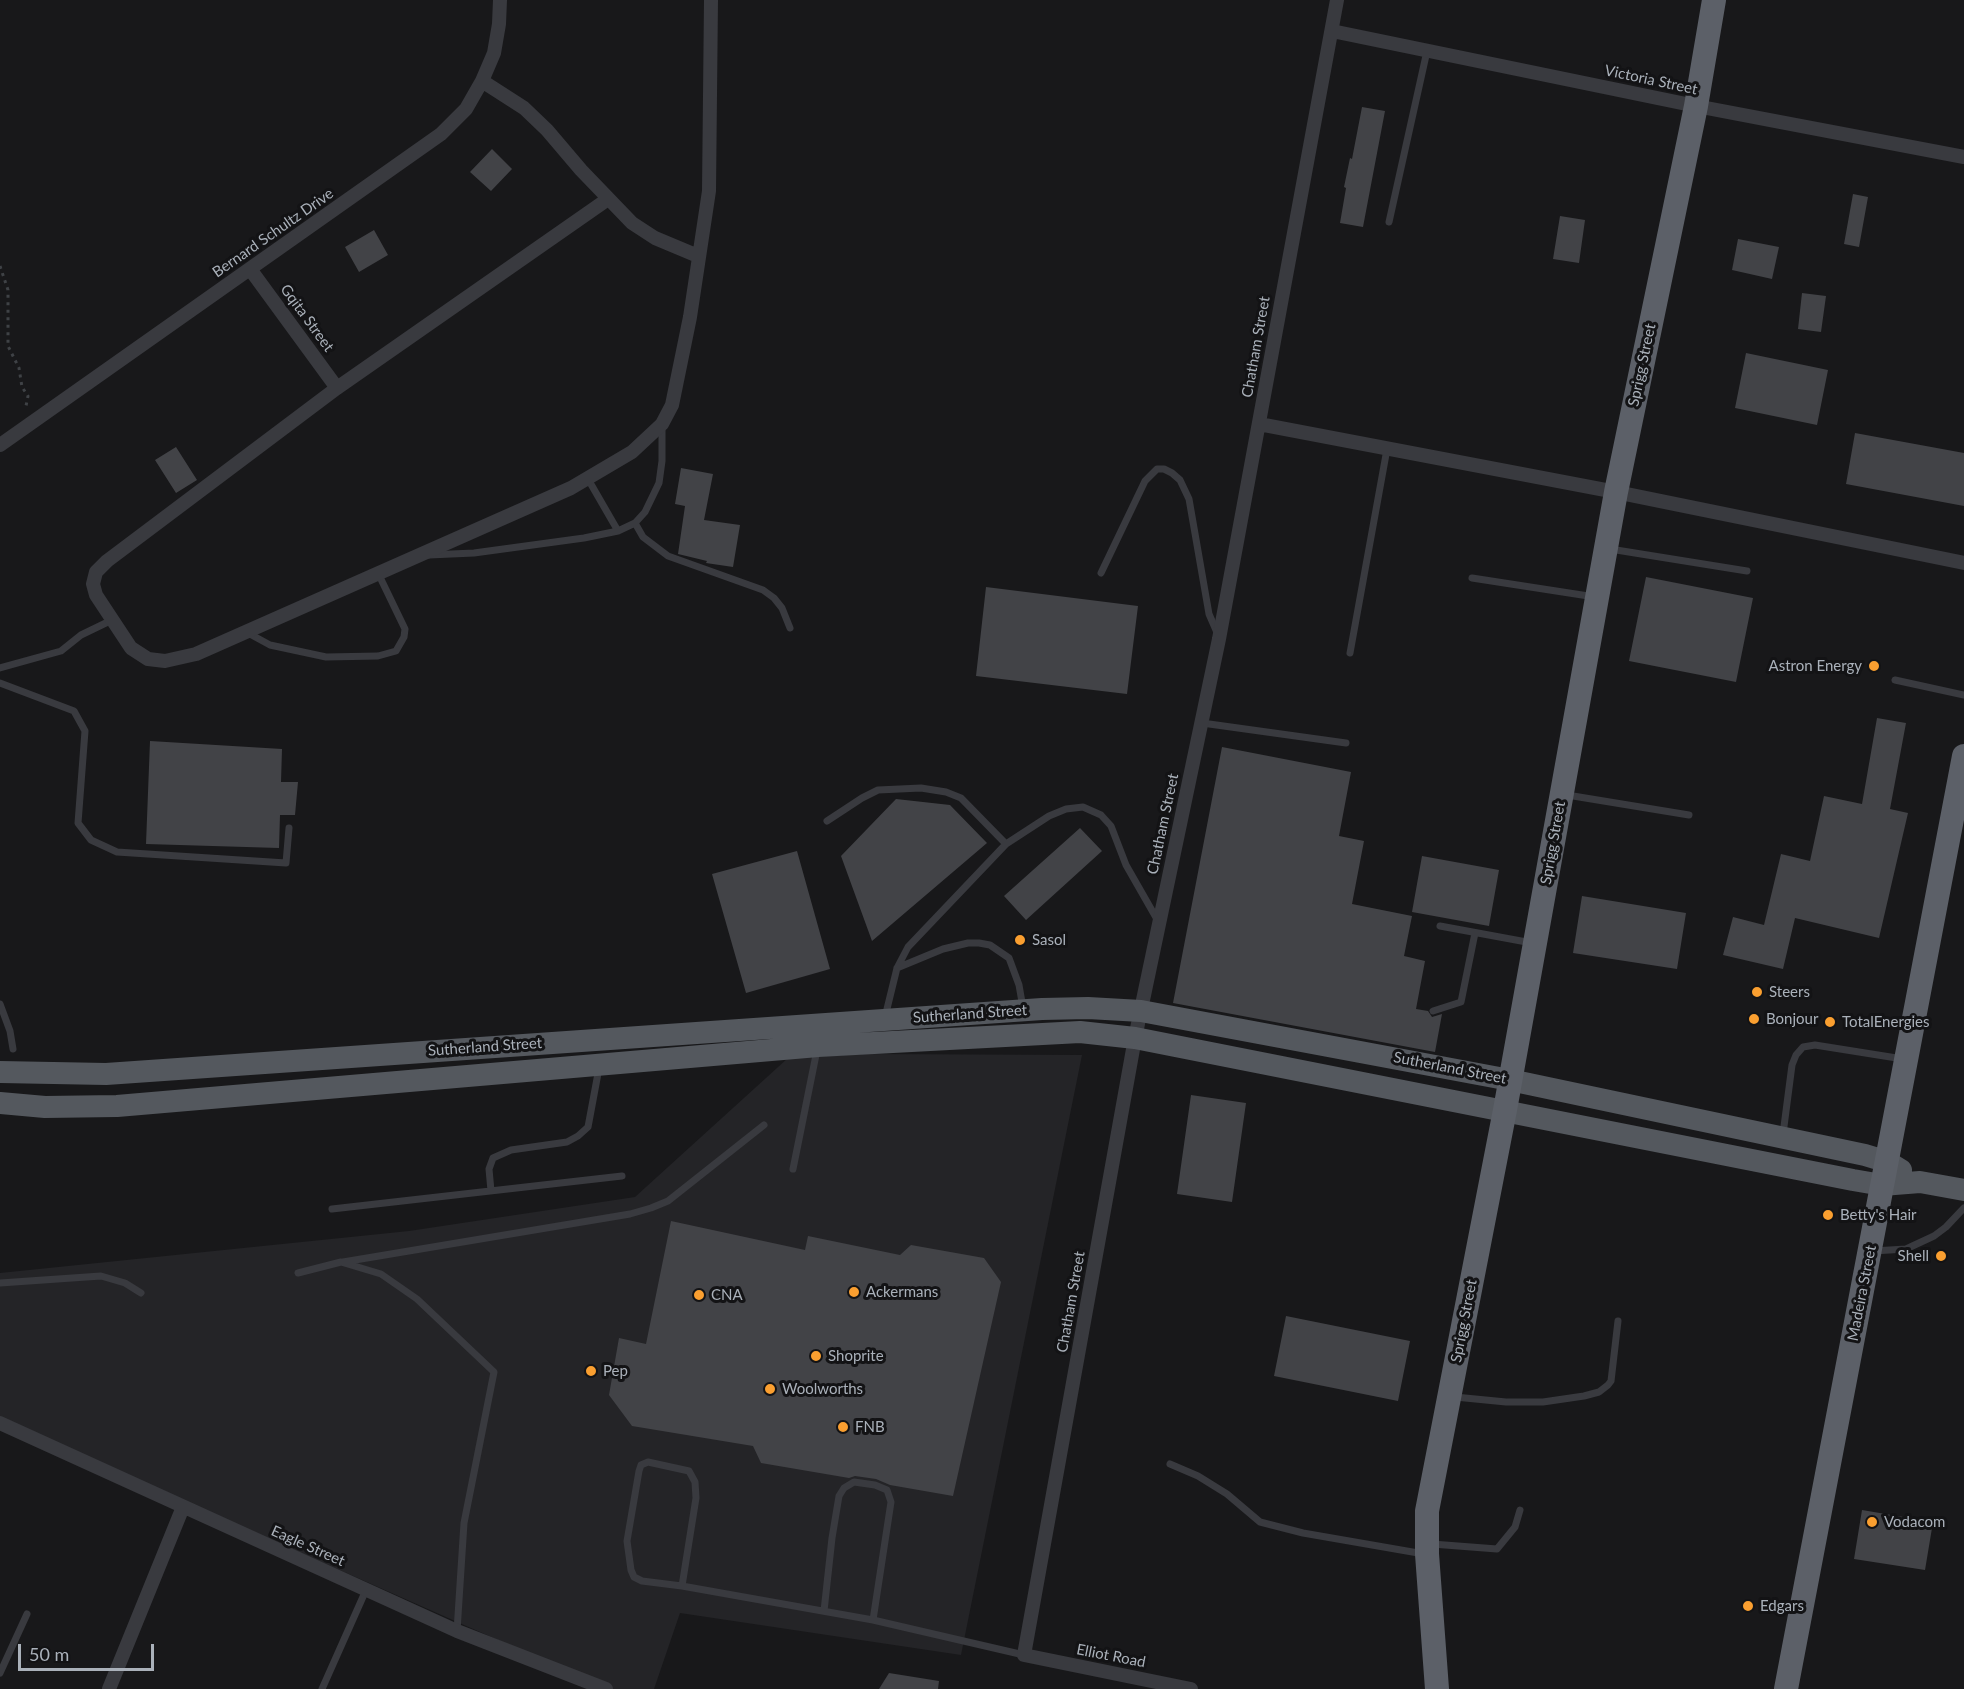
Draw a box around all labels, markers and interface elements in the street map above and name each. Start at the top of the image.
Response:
street label: Victoria Street [1603,61,1699,99]
street label: Bernard Schultz Drive [209,184,337,282]
street label: Gqita Street [276,281,338,355]
street label: Chatham Street [1238,295,1274,399]
street label: Sprigg Street [1624,322,1660,408]
place label: Astron Energy [1769,657,1862,675]
marker: Astron Energy [1867,659,1881,673]
street label: Chatham Street [1144,772,1182,876]
street label: Sprigg Street [1537,800,1569,886]
place label: Sasol [1032,931,1066,949]
marker: Sasol [1013,933,1027,947]
place label: Steers [1769,983,1810,1001]
marker: Steers [1750,985,1764,999]
street label: Sutherland Street [912,1001,1028,1027]
place label: Bonjour [1766,1010,1818,1028]
marker: Bonjour [1747,1012,1761,1026]
place label: TotalEnergies [1842,1013,1930,1031]
marker: TotalEnergies [1823,1015,1837,1029]
street label: Sutherland Street [427,1034,543,1060]
street label: Sutherland Street [1392,1048,1508,1088]
place label: Betty's Hair [1840,1206,1916,1224]
marker: Betty's Hair [1821,1208,1835,1222]
street label: Madeira Street [1844,1244,1880,1342]
place label: Shell [1898,1247,1929,1265]
marker: Shell [1934,1249,1948,1263]
street label: Chatham Street [1053,1250,1089,1354]
street label: Sprigg Street [1447,1278,1481,1364]
place label: Ackermans [866,1283,938,1301]
marker: Ackermans [847,1285,861,1299]
place label: CNA [711,1286,743,1304]
marker: CNA [692,1288,706,1302]
place label: Shoprite [828,1347,884,1365]
marker: Shoprite [809,1349,823,1363]
place label: Pep [603,1362,628,1380]
marker: Pep [584,1364,598,1378]
place label: Woolworths [782,1380,863,1398]
marker: Woolworths [763,1382,777,1396]
place label: FNB [855,1418,885,1436]
marker: FNB [836,1420,850,1434]
place label: Vodacom [1884,1513,1945,1531]
marker: Vodacom [1865,1515,1879,1529]
street label: Eagle Street [268,1522,348,1570]
place label: Edgars [1760,1597,1804,1615]
marker: Edgars [1741,1599,1755,1613]
scale bar [21,1632,158,1670]
street label: Elliot Road [1075,1640,1147,1672]
text: 50 m [29,1643,69,1665]

